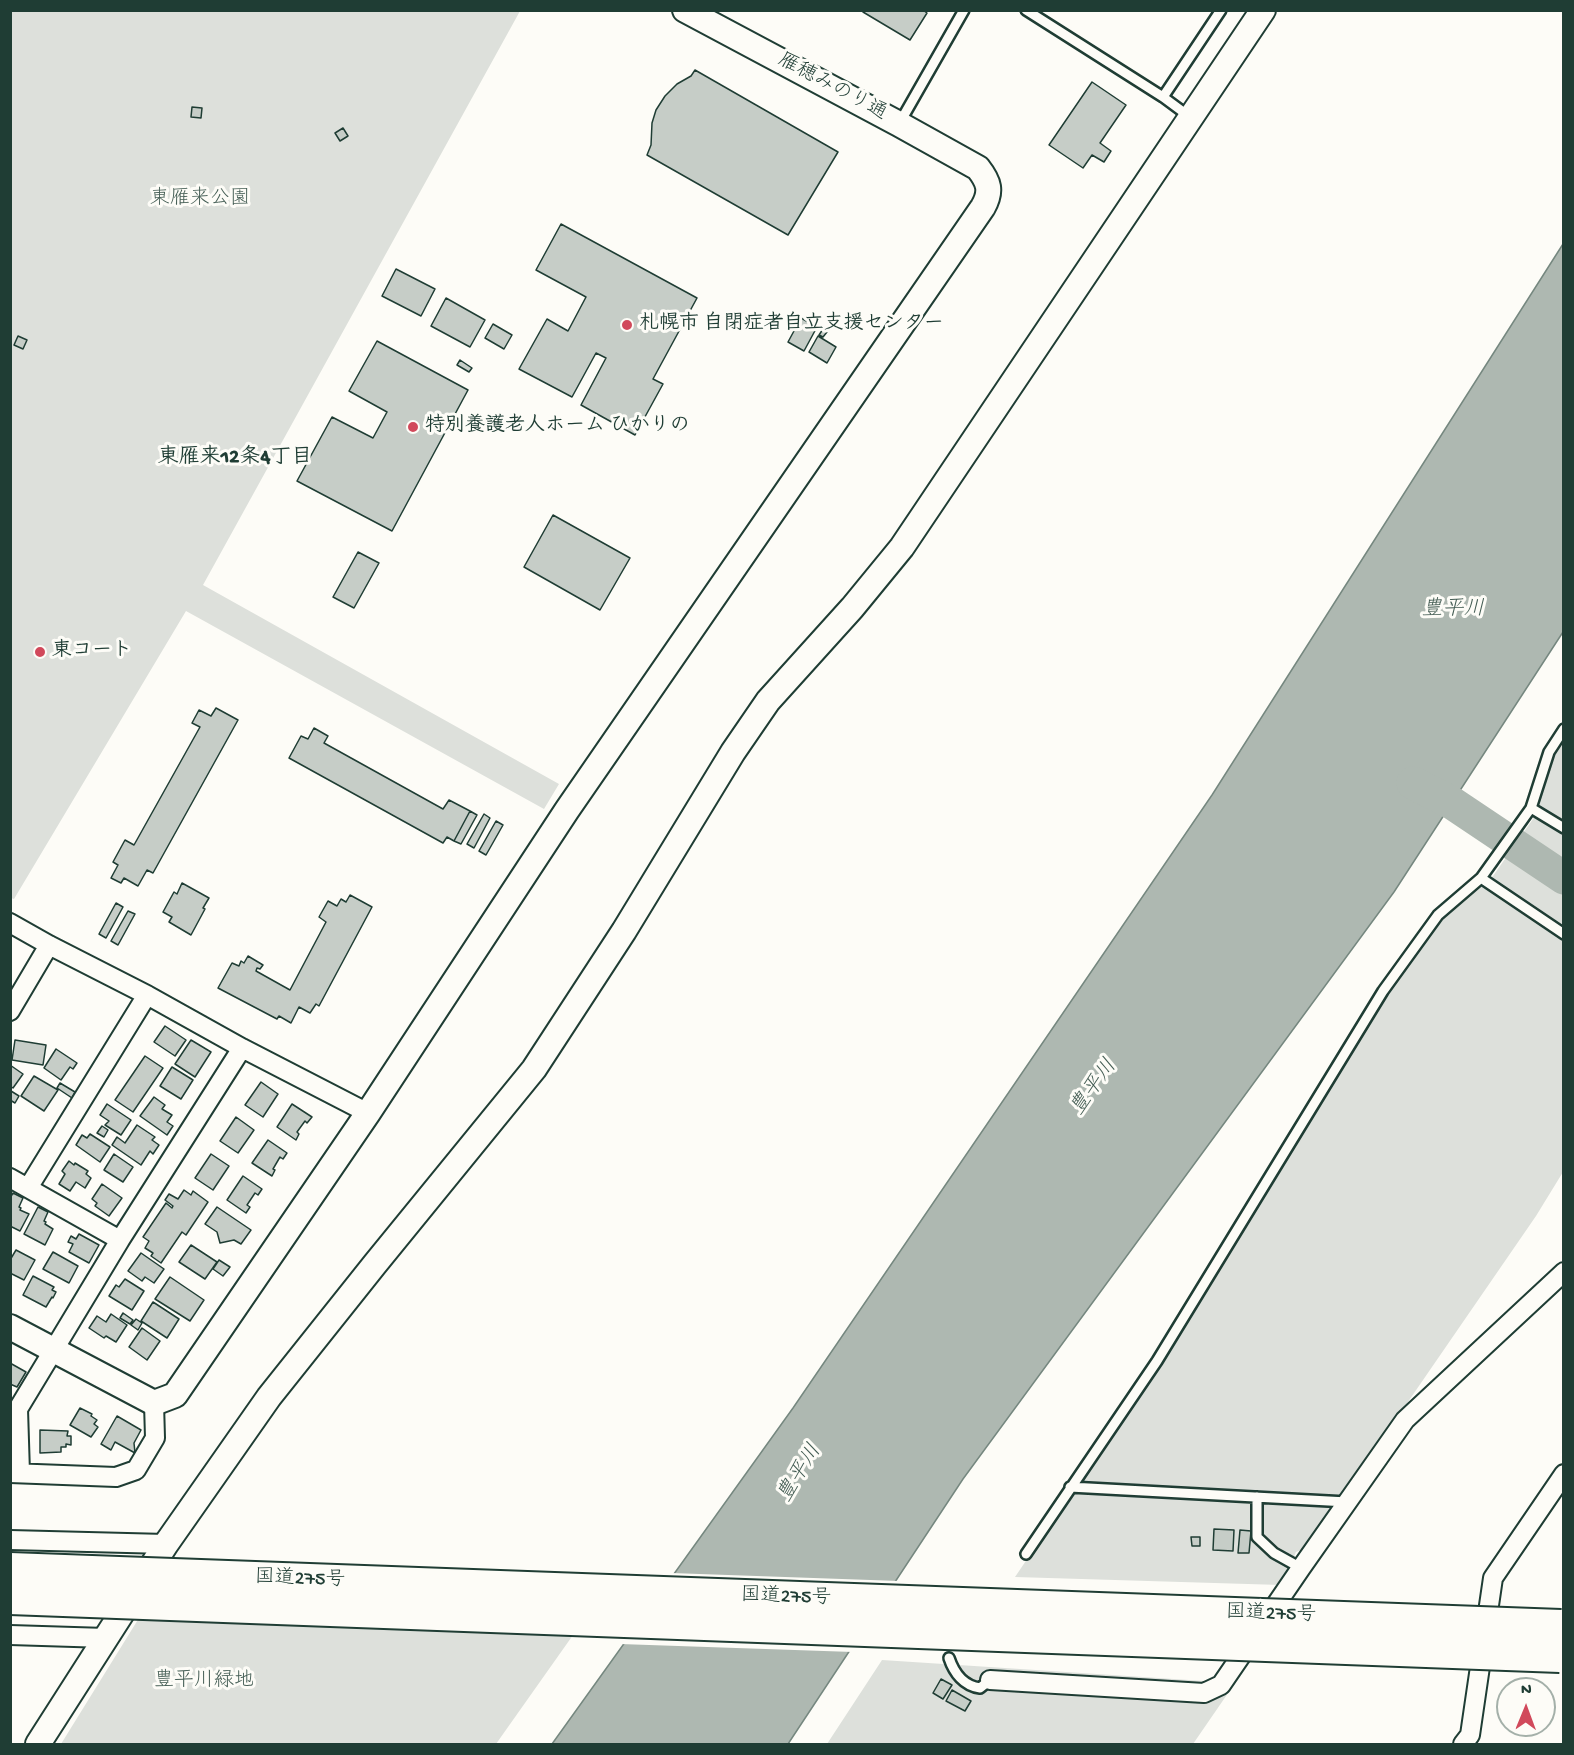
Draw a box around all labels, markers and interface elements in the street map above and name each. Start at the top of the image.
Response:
street label: 雁穂みのり通 [773,49,891,127]
park label: 東雁来公園 [150,188,250,212]
place label: 札幌市 自閉症者自立支援センター [639,313,944,337]
marker: 札幌市 自閉症者自立支援センター [620,318,634,332]
place label: 特別養護老人ホーム ひかりの [425,415,690,439]
marker: 特別養護老人ホーム ひかりの [406,420,420,434]
district label: 東雁来12条4丁目 [158,446,312,472]
water label: 豊平川 [1422,598,1484,624]
place label: 東コート [52,640,132,664]
marker: 東コート [33,645,47,659]
water label: 豊平川 [1066,1055,1124,1121]
water label: 豊平川 [774,1441,828,1507]
street label: 国道275号 [254,1566,346,1594]
street label: 国道275号 [740,1584,832,1612]
street label: 国道275号 [1225,1601,1317,1629]
park label: 豊平川緑地 [154,1670,254,1694]
north arrow [1496,1677,1556,1737]
text: N [1521,1681,1532,1700]

